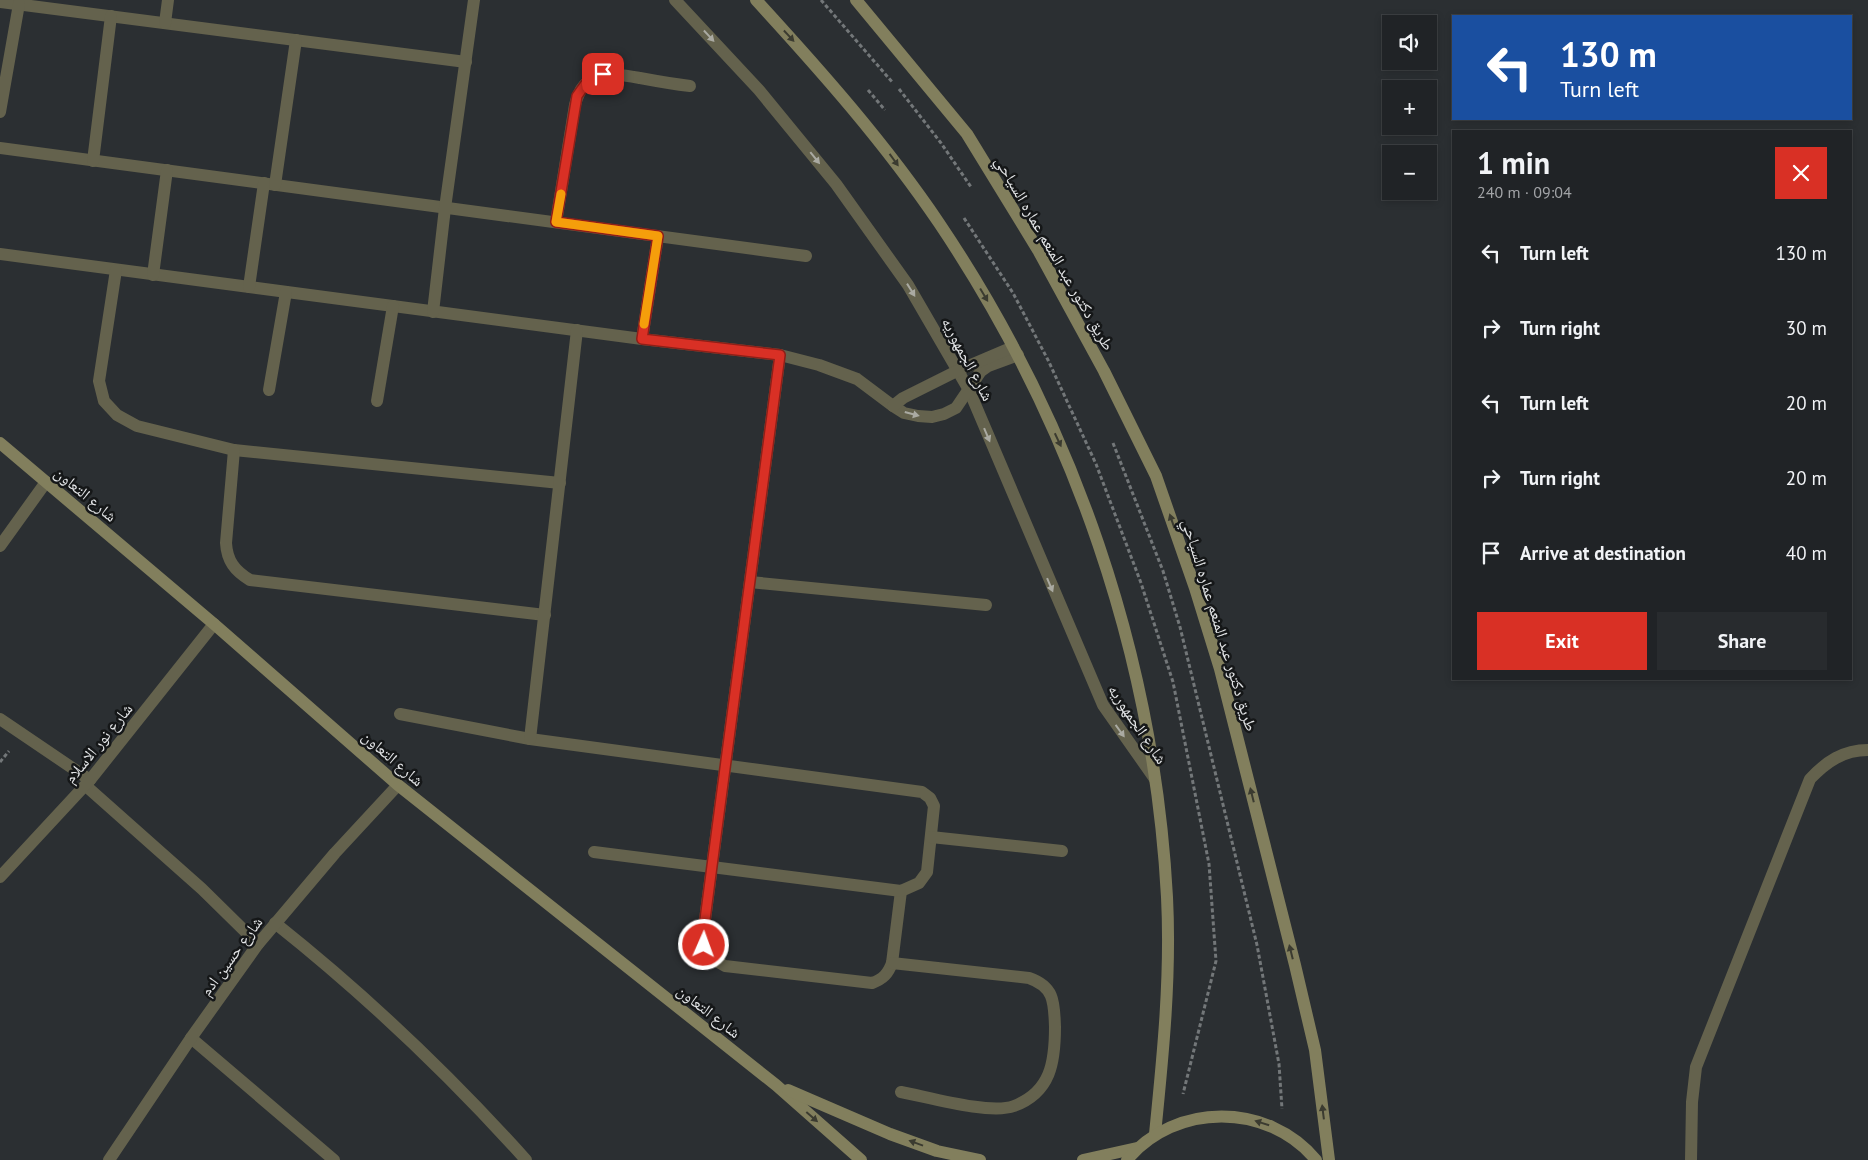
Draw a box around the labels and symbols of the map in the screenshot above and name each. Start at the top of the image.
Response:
one-way arrow [703,29,714,42]
one-way arrow [783,29,795,41]
pin [582,53,624,95]
one-way arrow [809,152,821,164]
street label: طريق دكتور عبد المنعم عماره السياحي [988,152,1119,355]
one-way arrow [888,153,899,166]
one-way arrow [906,283,915,296]
one-way arrow [980,288,989,302]
street label: شارع الجمهوريه [937,314,998,405]
one-way arrow [904,410,920,418]
one-way arrow [984,428,992,442]
one-way arrow [1055,433,1063,447]
street label: شارع التعاون [50,462,121,527]
one-way arrow [1168,514,1175,529]
street label: طريق دكتور عبد المنعم عماره السياحي [1175,516,1262,734]
one-way arrow [1047,578,1055,592]
street label: شارع الجمهوريه [1103,680,1172,768]
street label: شارع نور الاسلام [60,699,137,788]
one-way arrow [1115,724,1125,738]
street label: شارع التعاون [357,726,428,791]
one-way arrow [1248,787,1256,802]
street label: شارع حسين ادم [196,912,267,1000]
position arrow [677,918,729,970]
one-way arrow [1287,945,1295,960]
street label: شارع التعاون [673,980,745,1043]
one-way arrow [1319,1103,1327,1119]
one-way arrow [806,1111,818,1123]
one-way arrow [1255,1119,1270,1127]
one-way arrow [908,1139,923,1146]

